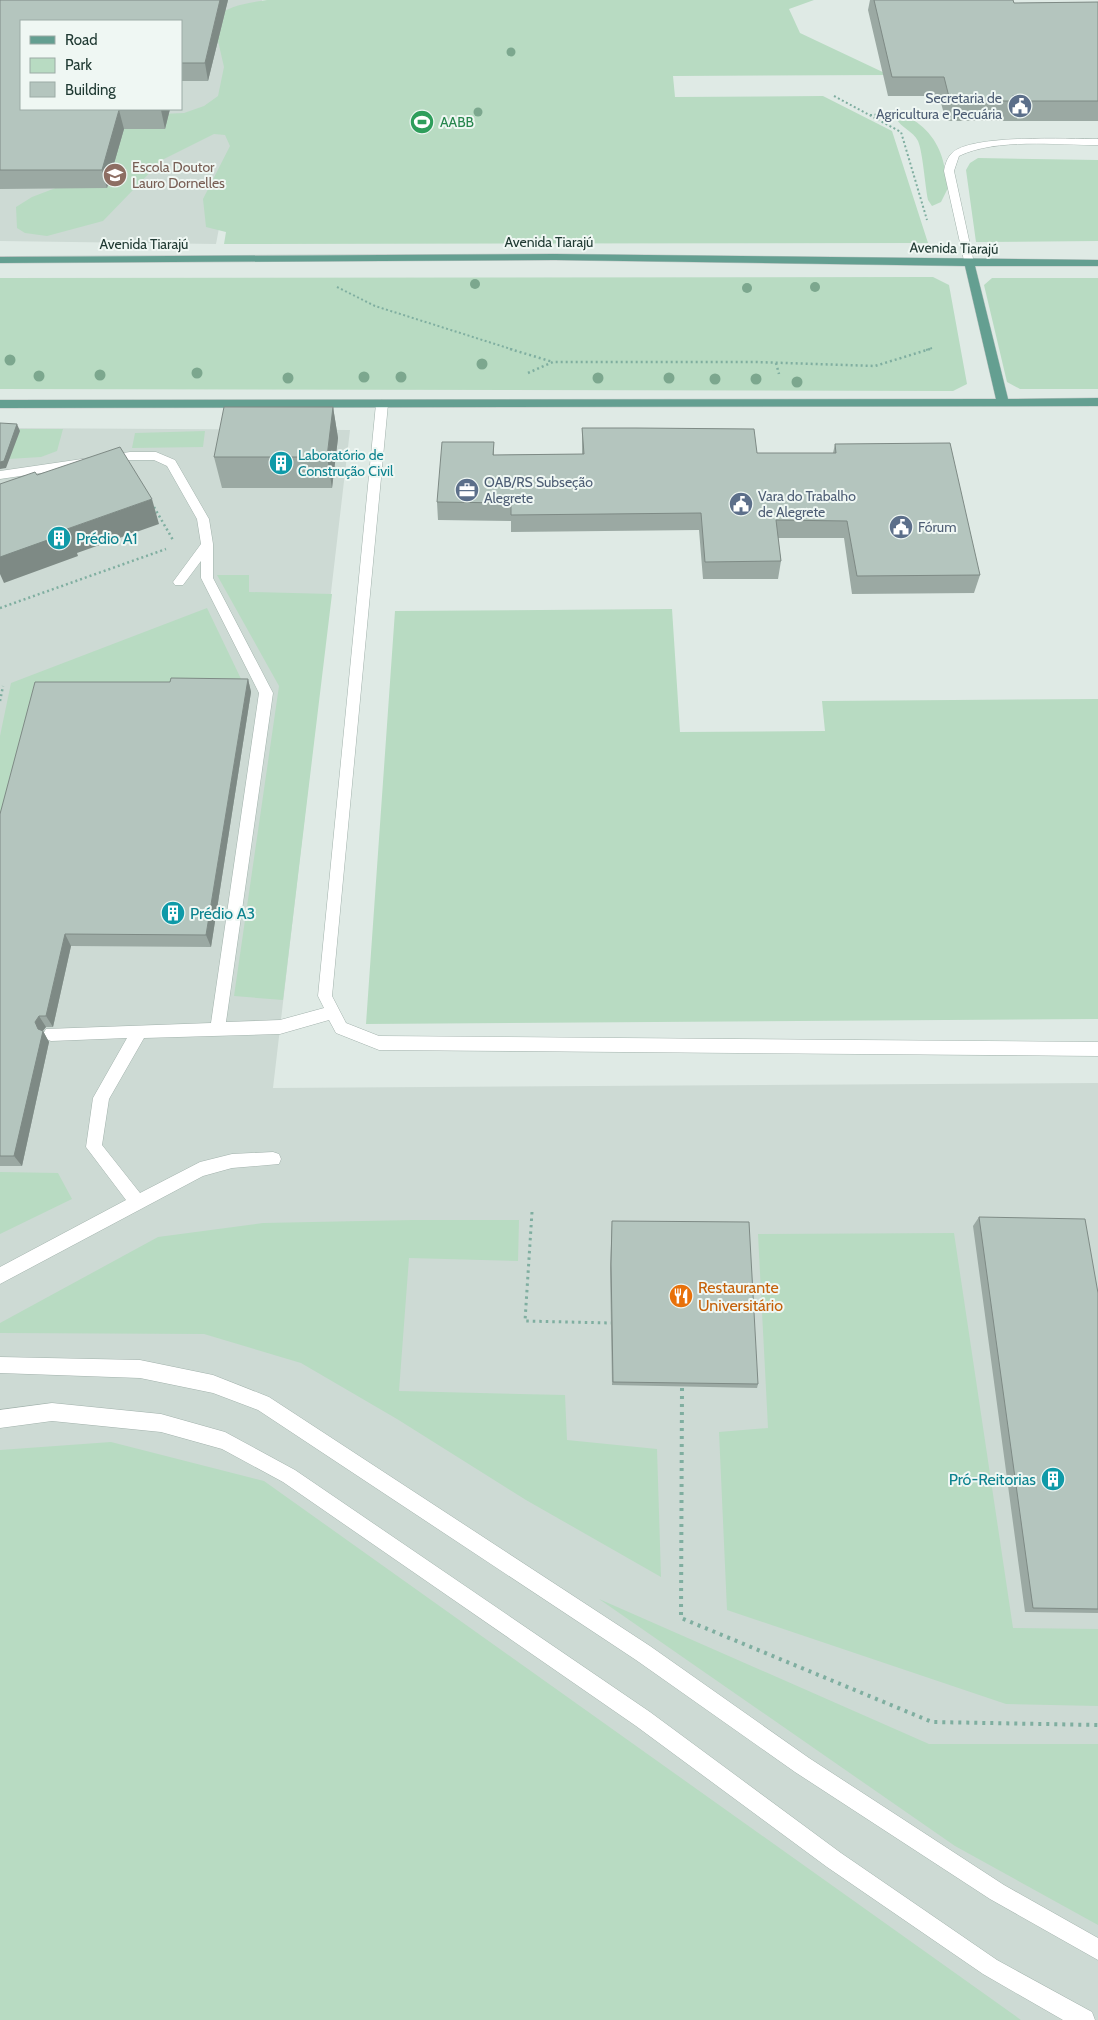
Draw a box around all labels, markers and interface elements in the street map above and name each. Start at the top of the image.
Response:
legend [20,20,182,110]
text: Road [65,31,98,49]
text: Park [65,56,92,74]
text: Building [65,81,116,99]
place label: Secretaria de Agricultura e Pecuária [876,89,1002,123]
public building icon: Secretaria de Agricultura e Pecuária [1007,93,1033,119]
sports icon: AABB [409,109,435,135]
place label: AABB [440,113,474,131]
place label: Escola Doutor Lauro Dornelles [132,158,225,192]
school or university icon: Escola Doutor Lauro Dornelles [102,162,128,188]
street label: Avenida Tiarajú [505,233,593,251]
street label: Avenida Tiarajú [100,235,188,253]
street label: Avenida Tiarajú [909,238,999,258]
place label: Laboratório de Construção Civil [298,446,394,480]
building icon: Laboratório de Construção Civil [268,450,294,476]
place label: OAB/RS Subseção Alegrete [484,473,593,507]
office icon: OAB/RS Subseção Alegrete [454,477,480,503]
place label: Vara do Trabalho de Alegrete [758,487,856,521]
public building icon: Vara do Trabalho de Alegrete [728,491,754,517]
public building icon: Fórum [888,514,914,540]
place label: Fórum [918,518,956,536]
building icon: Prédio A1 [46,525,72,551]
place label: Prédio A1 [76,529,138,548]
building icon: Prédio A3 [160,900,186,926]
place label: Prédio A3 [190,904,255,923]
place label: Restaurante Universitário [698,1278,783,1315]
restaurant icon: Restaurante Universitário [668,1283,694,1309]
building icon: Pró-Reitorias [1040,1466,1066,1492]
place label: Pró-Reitorias [949,1470,1036,1489]

